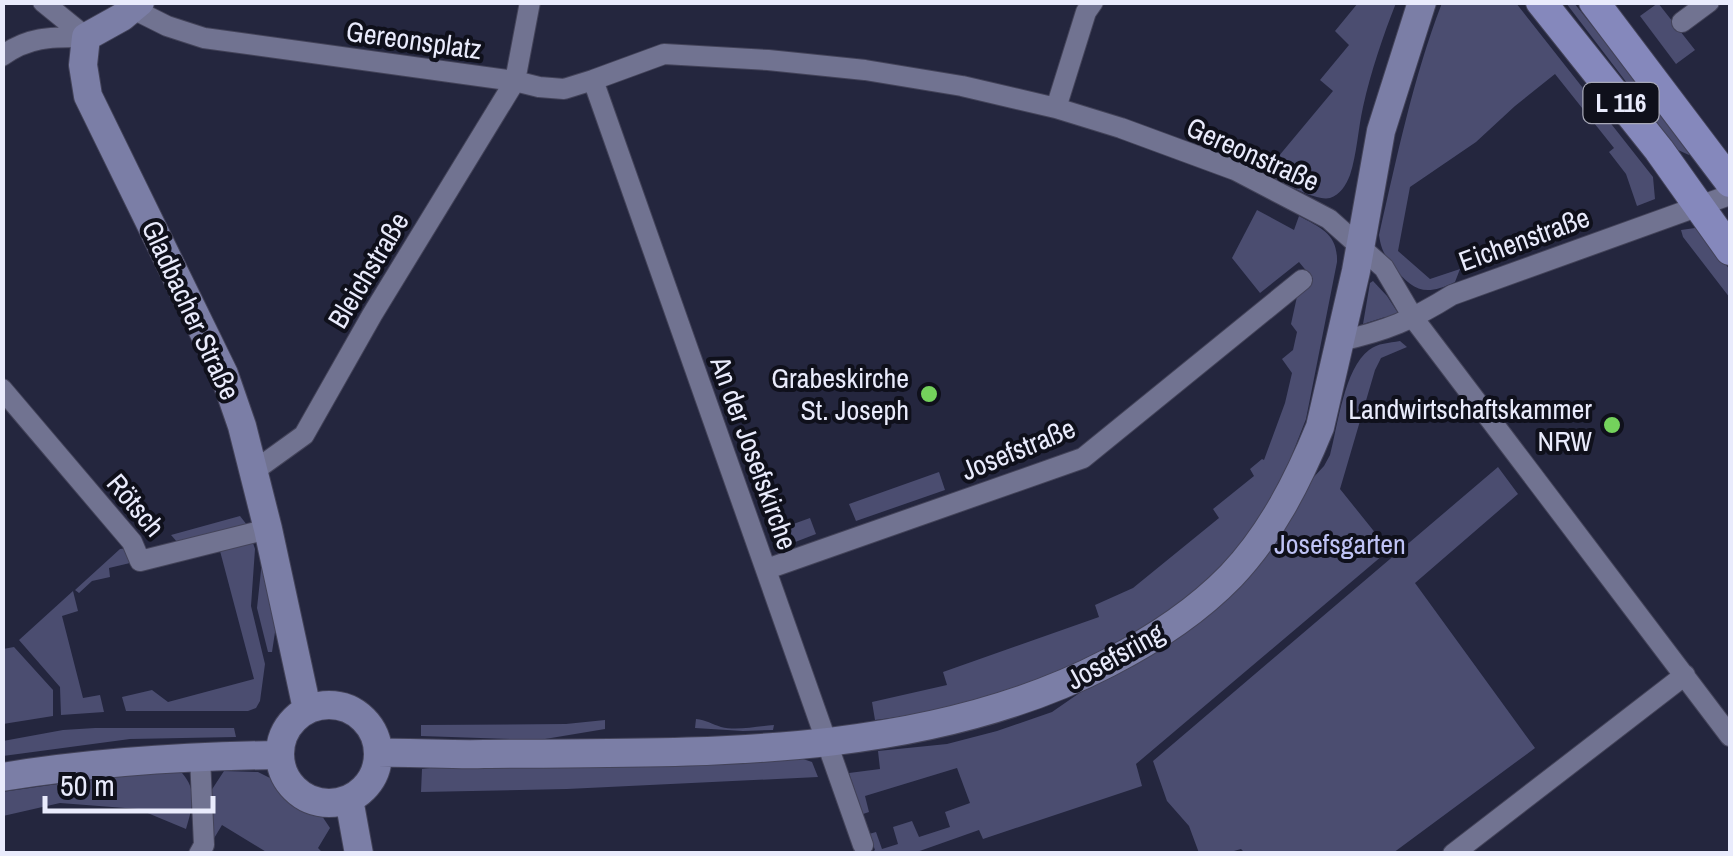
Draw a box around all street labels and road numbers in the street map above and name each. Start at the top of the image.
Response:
street label: Gereonsplatz [344,12,484,68]
road number: L 116 [1584,83,1658,123]
street label: Gereonstraße [1181,108,1325,200]
street label: Eichenstraße [1453,198,1595,280]
street label: Bleichstraße [319,205,417,335]
street label: Gladbacher Straße [133,214,249,406]
street label: An der Josefskirche [701,350,807,555]
street label: Josefstraße [955,409,1081,489]
street label: Rötsch [98,465,174,545]
street label: Josefsring [1059,614,1171,698]

